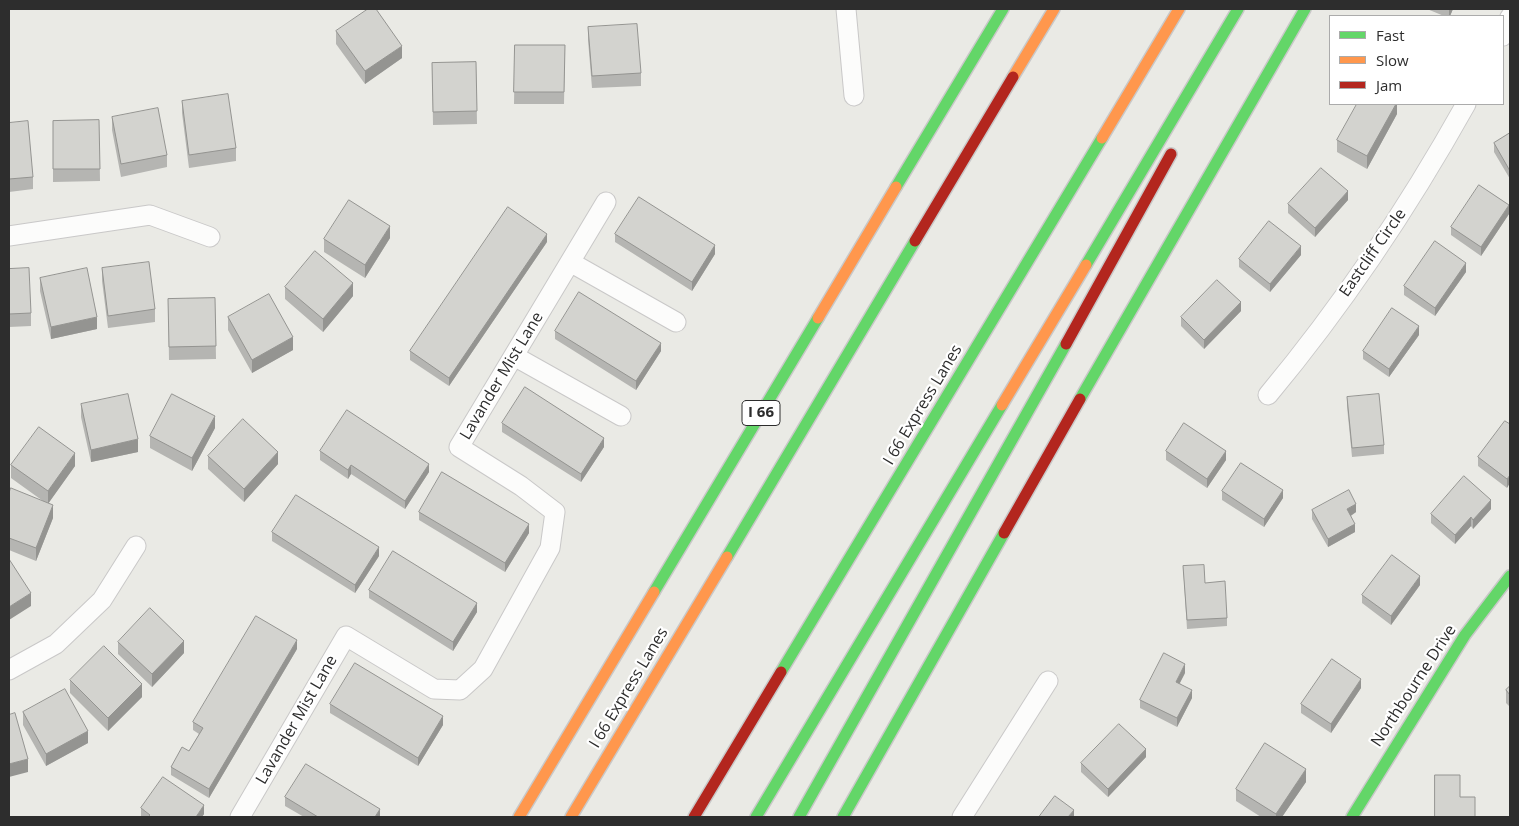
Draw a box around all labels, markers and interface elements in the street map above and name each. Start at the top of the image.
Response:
legend [1329,15,1504,105]
text: Fast [1376,25,1405,45]
text: Slow [1376,50,1409,70]
text: Jam [1376,75,1402,95]
street label: Eastcliff Circle [1336,205,1410,301]
street label: Lavander Mist Lane [456,309,548,443]
street label: I 66 Express Lanes [880,341,966,469]
road number: I 66 [742,400,780,426]
street label: Northbourne Drive [1367,621,1461,751]
street label: I 66 Express Lanes [586,624,672,752]
street label: Lavander Mist Lane [252,652,342,788]

